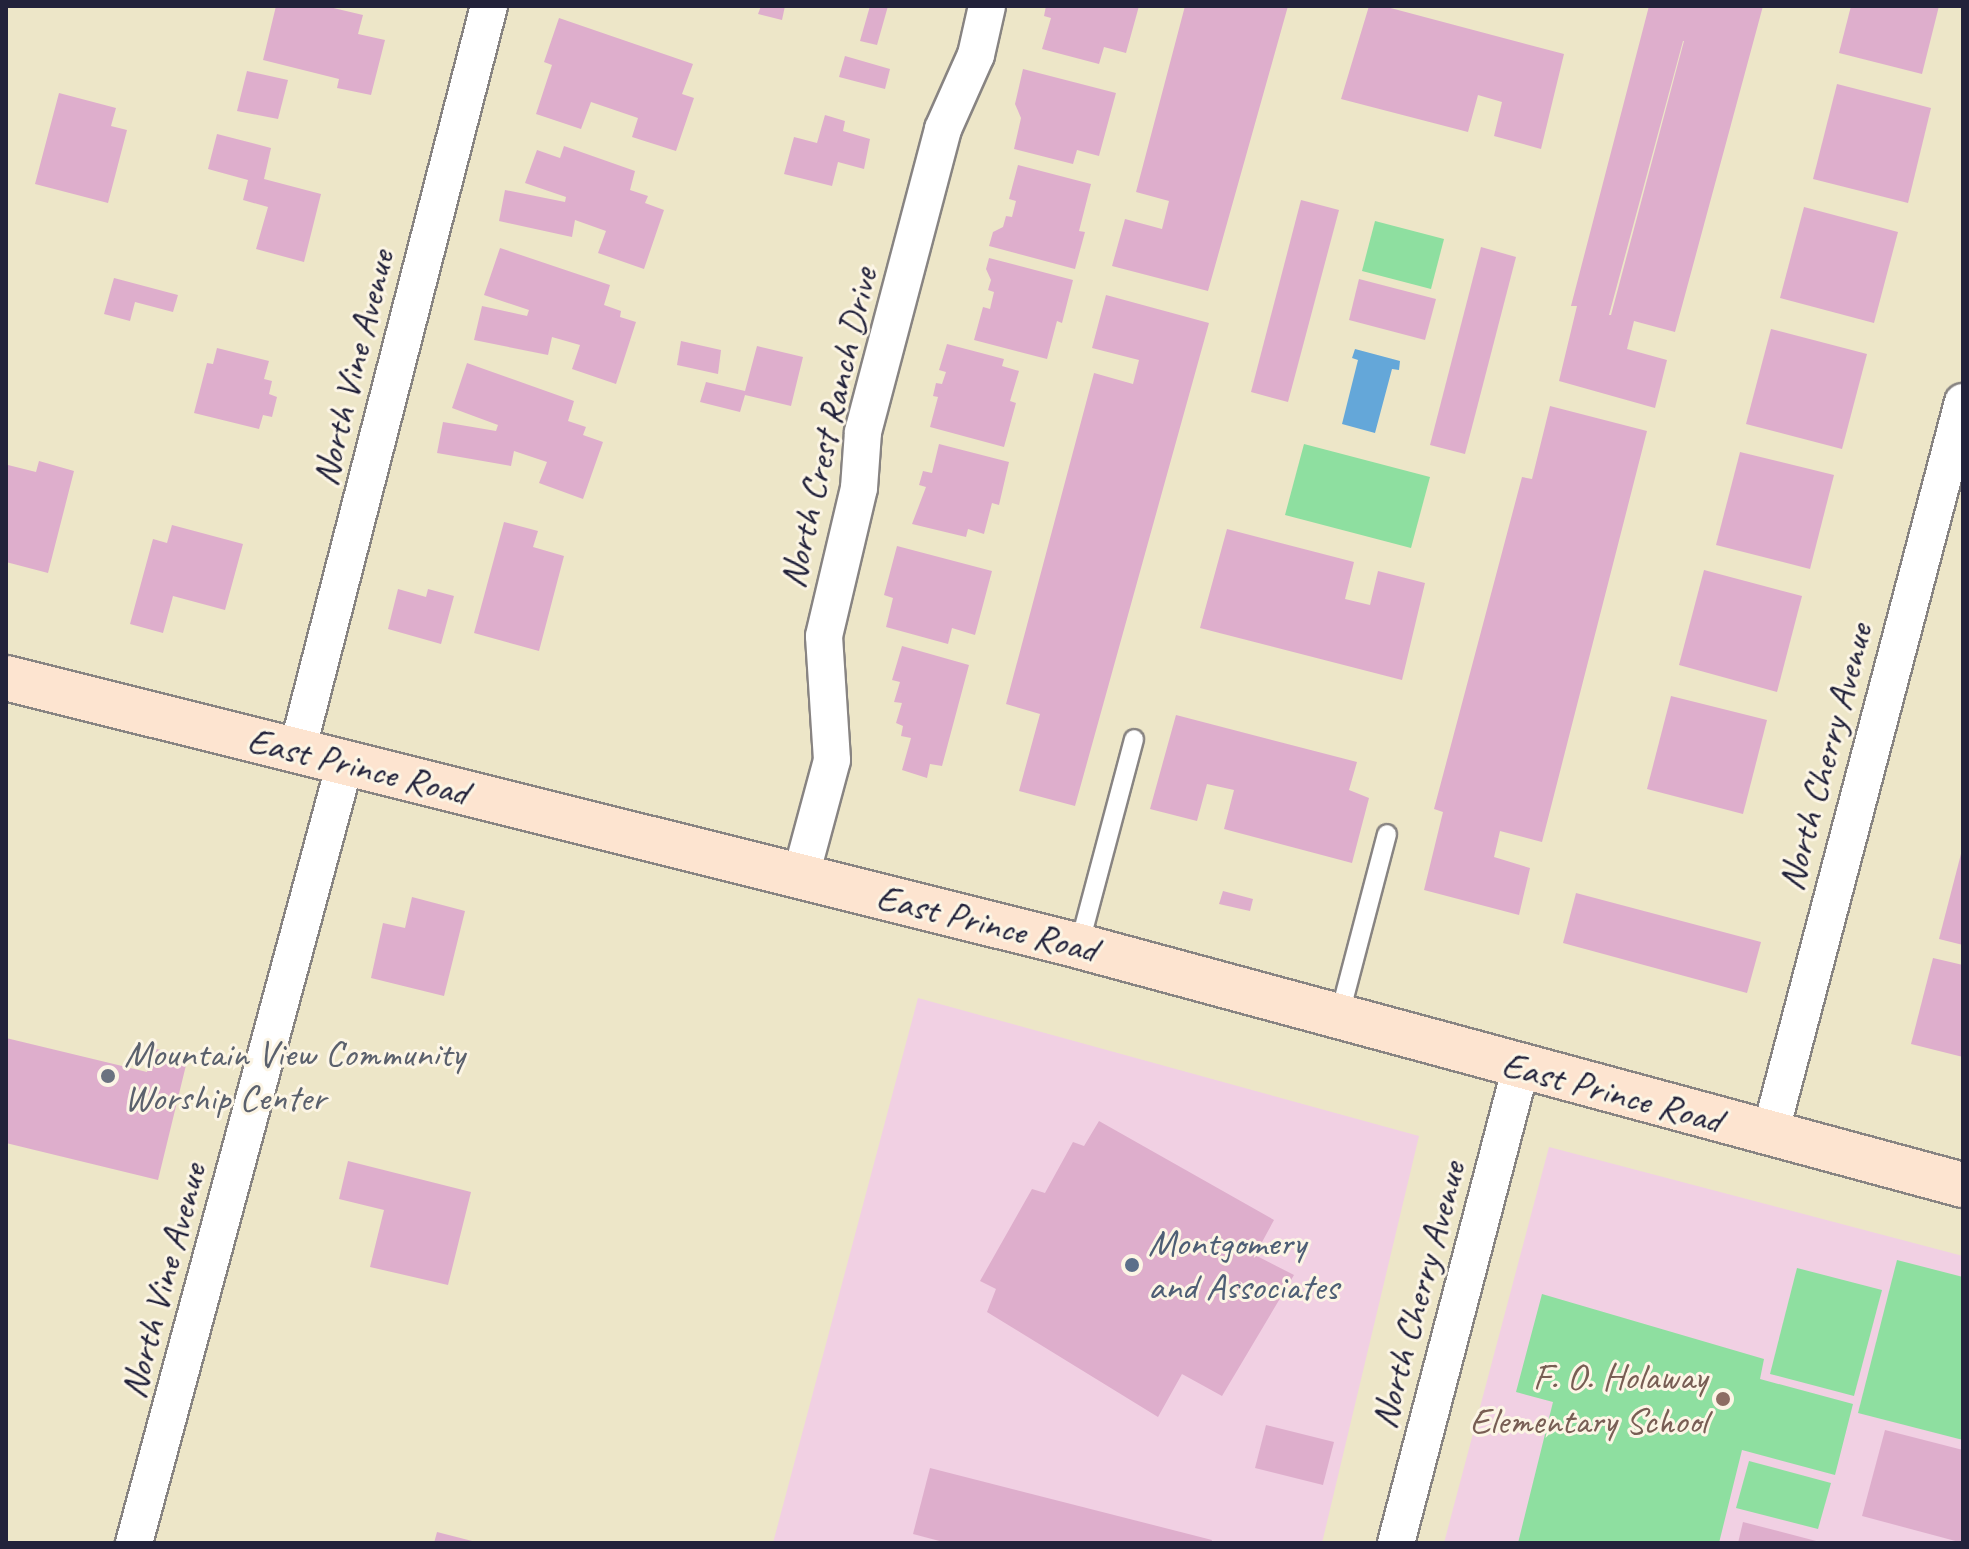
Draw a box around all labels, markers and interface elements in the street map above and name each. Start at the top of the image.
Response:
street label: North Vine Avenue [302,246,404,490]
street label: North Crest Ranch Drive [769,262,887,594]
street label: North Cherry Avenue [1768,619,1882,895]
street label: East Prince Road [243,716,473,816]
street label: East Prince Road [872,873,1102,973]
place label: Mountain View Community Worship Center [124,1031,464,1120]
street label: East Prince Road [1497,1041,1727,1143]
marker: Mountain View Community Worship Center [99,1067,117,1085]
street label: North Cherry Avenue [1361,1157,1475,1433]
street label: North Vine Avenue [110,1159,216,1403]
place label: Montgomery and Associates [1148,1220,1339,1310]
marker: Montgomery and Associates [1123,1256,1141,1274]
place label: F. O. Holaway Elementary School [1470,1354,1707,1444]
marker: F. O. Holaway Elementary School [1714,1390,1732,1408]

